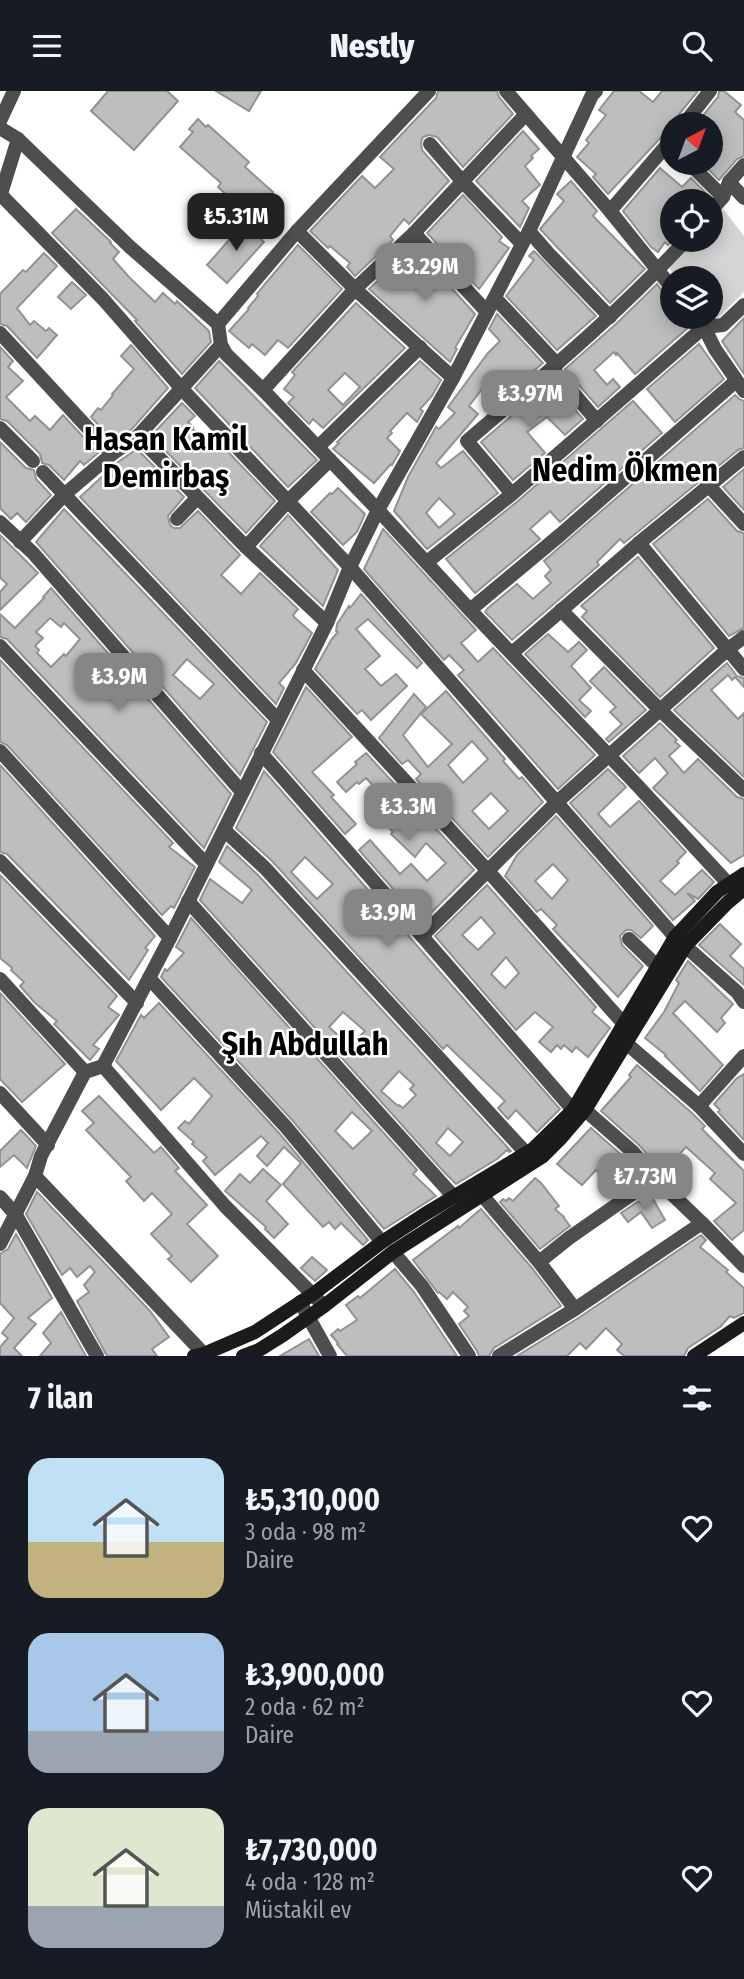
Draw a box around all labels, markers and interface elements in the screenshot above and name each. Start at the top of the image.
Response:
icon: menu [28,27,66,65]
text: Nestly [330,27,414,65]
icon: search [678,27,716,65]
north arrow [660,112,723,175]
map controls [660,112,723,329]
button: locate [660,189,723,252]
pin: ₺5.31M [179,193,293,253]
text: ₺5.31M [203,202,269,230]
pin: ₺3.29M [368,243,482,303]
text: ₺3.29M [391,252,459,280]
button: layers [660,266,723,329]
pin: ₺3.97M [473,371,587,430]
text: ₺3.97M [497,379,563,407]
district label: Hasan Kamil Demirbaş [84,420,248,496]
district label: Nedim Ökmen [532,450,718,489]
pin: ₺3.9M [70,653,168,713]
text: ₺3.9M [91,662,147,690]
pin: ₺3.3M [359,783,457,843]
text: ₺3.3M [380,792,436,820]
pin: ₺3.9M [339,889,437,949]
text: ₺3.9M [360,898,416,926]
district label: Şıh Abdullah [221,1025,389,1064]
pin: ₺7.73M [588,1153,702,1213]
text: ₺7.73M [613,1162,677,1190]
icon: filters [678,1379,716,1417]
text: 7 ilan [28,1380,93,1416]
text: ₺5,310,000 [245,1482,380,1518]
icon: home [84,1486,168,1570]
icon: heart [678,1509,716,1547]
text: 3 oda · 98 m² [245,1518,366,1546]
text: Daire [245,1546,294,1574]
text: ₺3,900,000 [245,1657,385,1693]
icon: home [84,1661,168,1745]
icon: heart [678,1684,716,1722]
text: 2 oda · 62 m² [245,1693,365,1721]
text: Daire [245,1721,294,1749]
text: ₺7,730,000 [245,1832,378,1868]
icon: home [84,1836,168,1920]
icon: heart [678,1859,716,1897]
text: 4 oda · 128 m² [245,1868,375,1896]
text: Müstakil ev [245,1896,351,1924]

